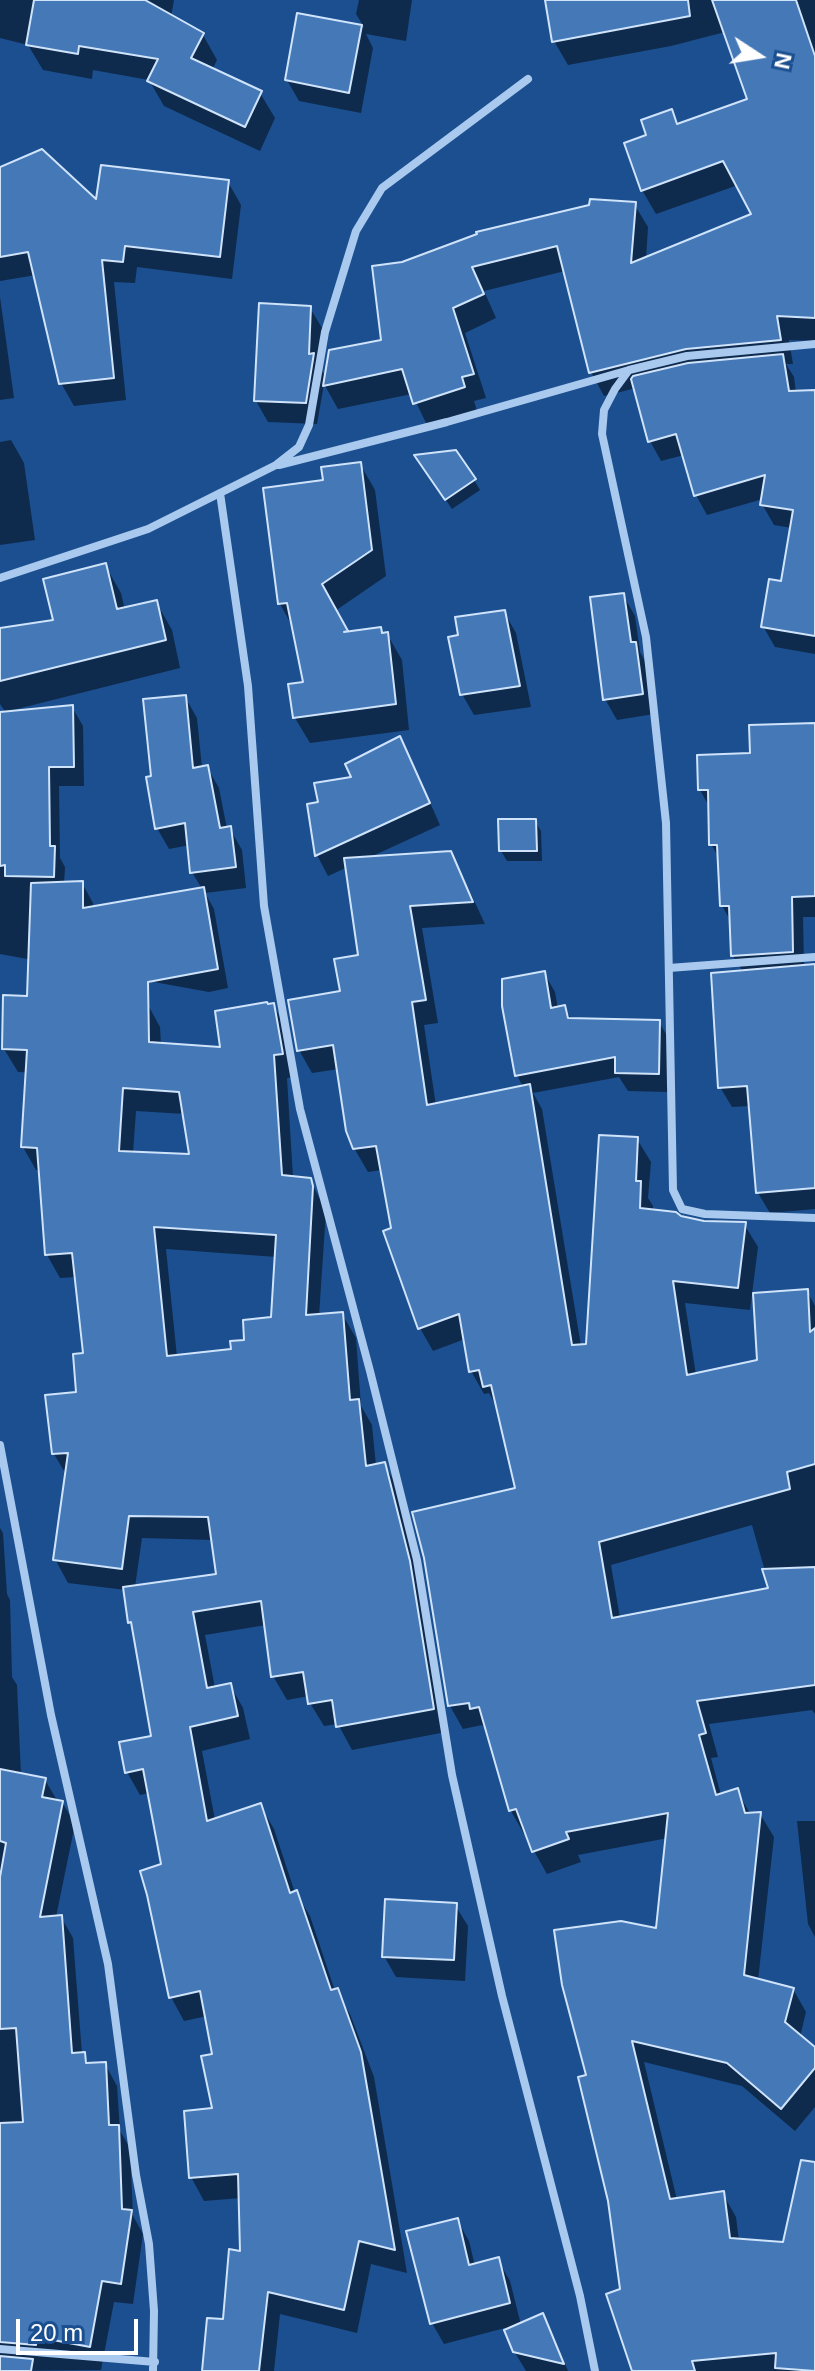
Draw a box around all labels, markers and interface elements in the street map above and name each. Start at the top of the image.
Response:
north arrow [719,16,799,96]
text: N [769,51,797,71]
scale bar [20,2303,142,2353]
text: 20 m [30,2319,83,2346]

